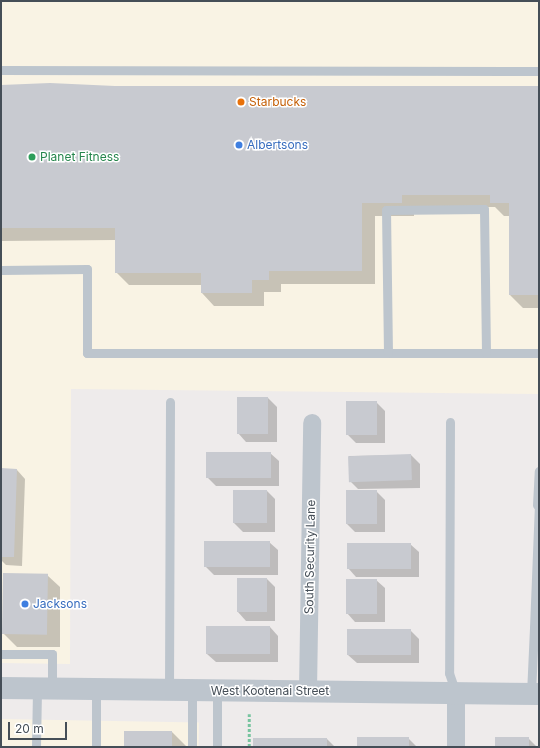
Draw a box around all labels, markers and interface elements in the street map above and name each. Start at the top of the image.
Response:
place label: Starbucks [249,95,306,109]
marker: Starbucks [236,97,246,107]
place label: Albertsons [247,138,308,152]
marker: Albertsons [234,140,244,150]
place label: Planet Fitness [40,150,119,164]
marker: Planet Fitness [27,152,37,162]
street label: South Security Lane [302,500,318,614]
place label: Jacksons [33,597,87,611]
marker: Jacksons [20,599,30,609]
street label: West Kootenai Street [211,684,329,698]
scale bar [10,714,69,740]
text: 20 m [15,721,44,736]

